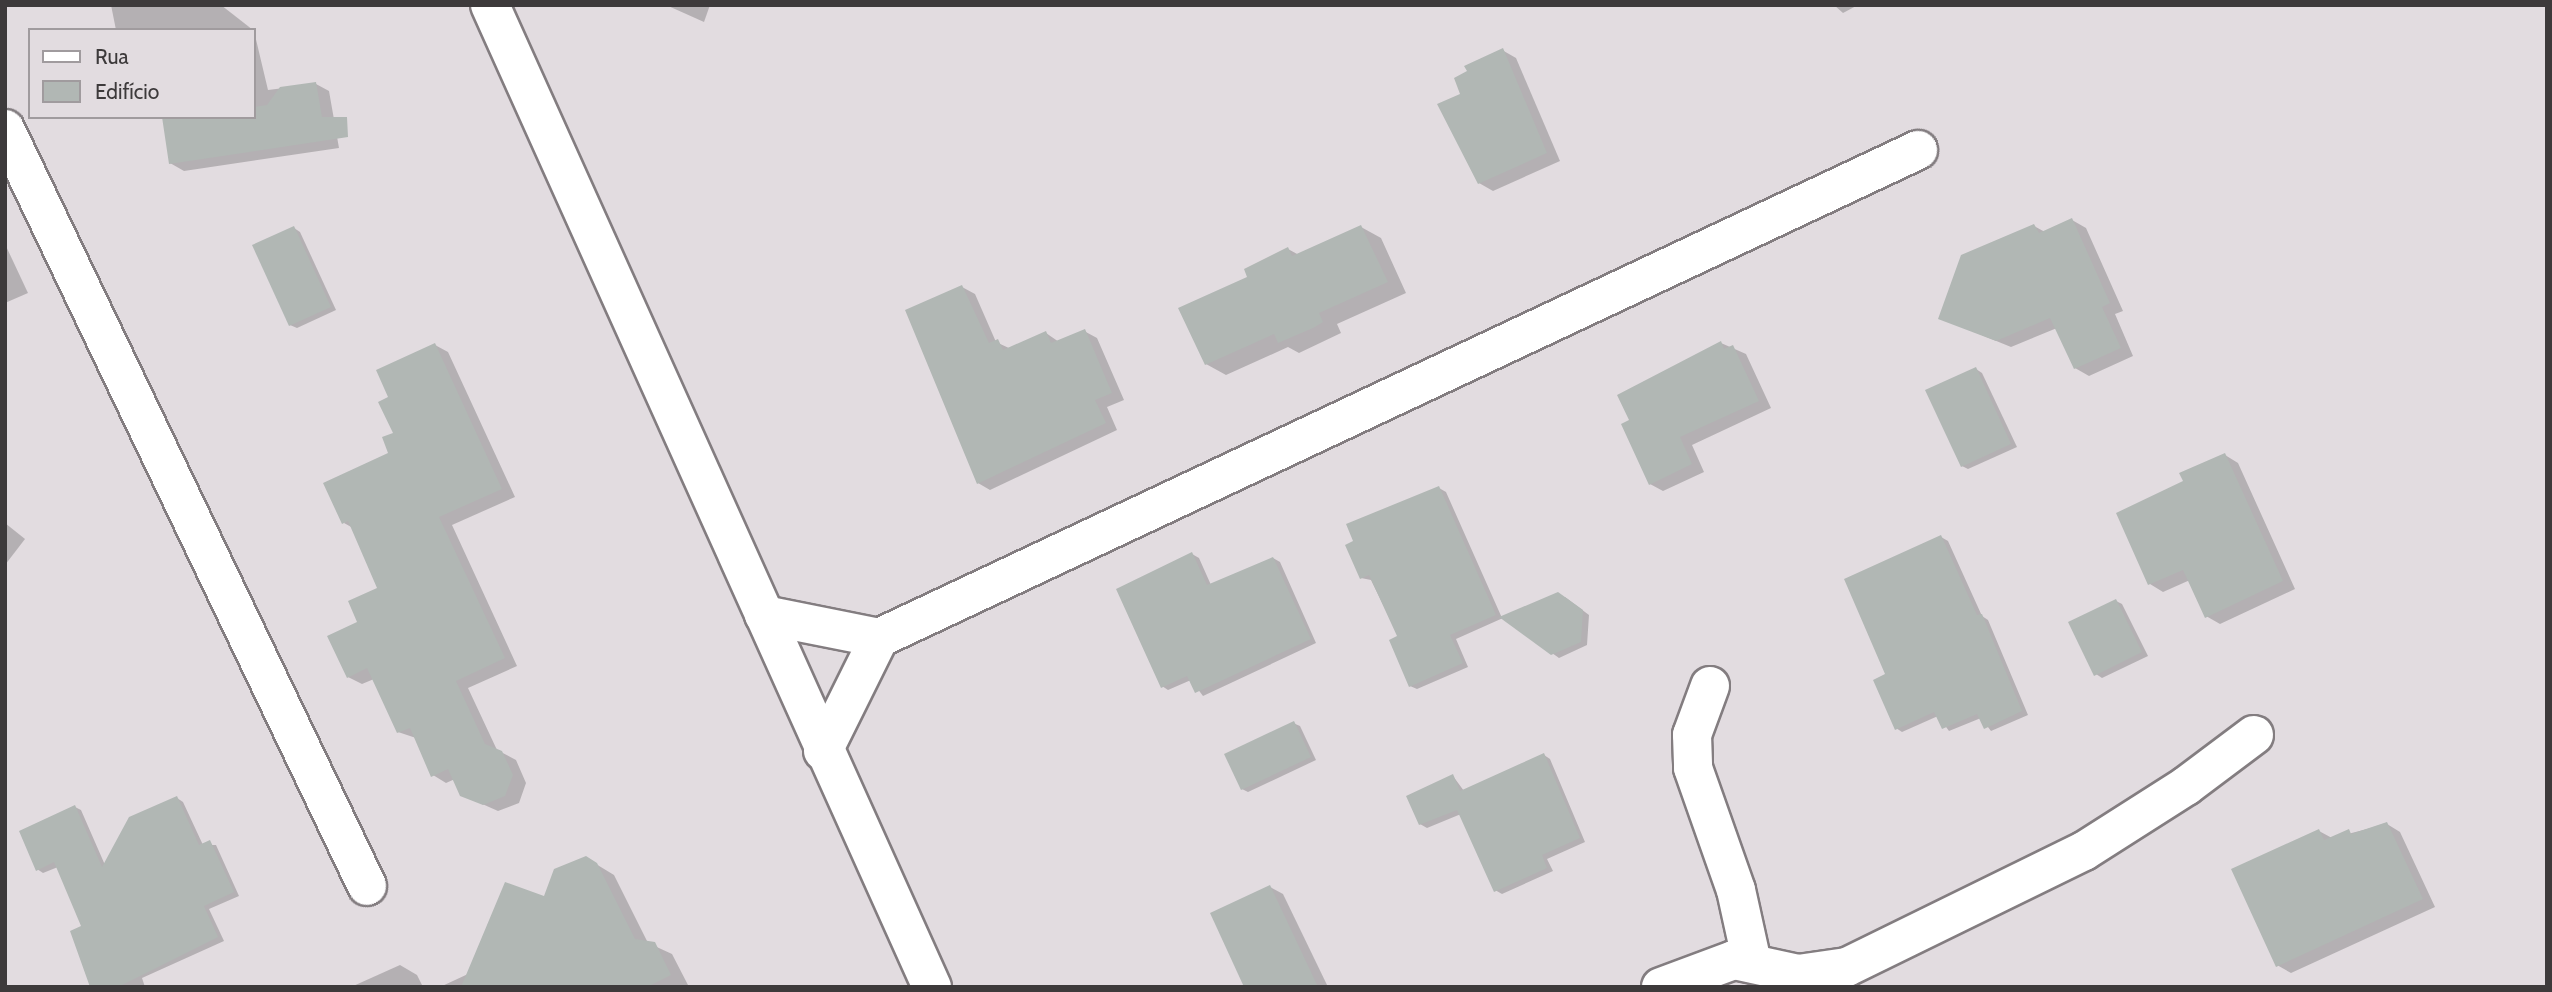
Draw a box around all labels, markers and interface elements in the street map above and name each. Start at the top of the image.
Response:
legend [28,28,256,119]
text: Rua [95,44,129,69]
text: Edifício [95,79,159,104]

